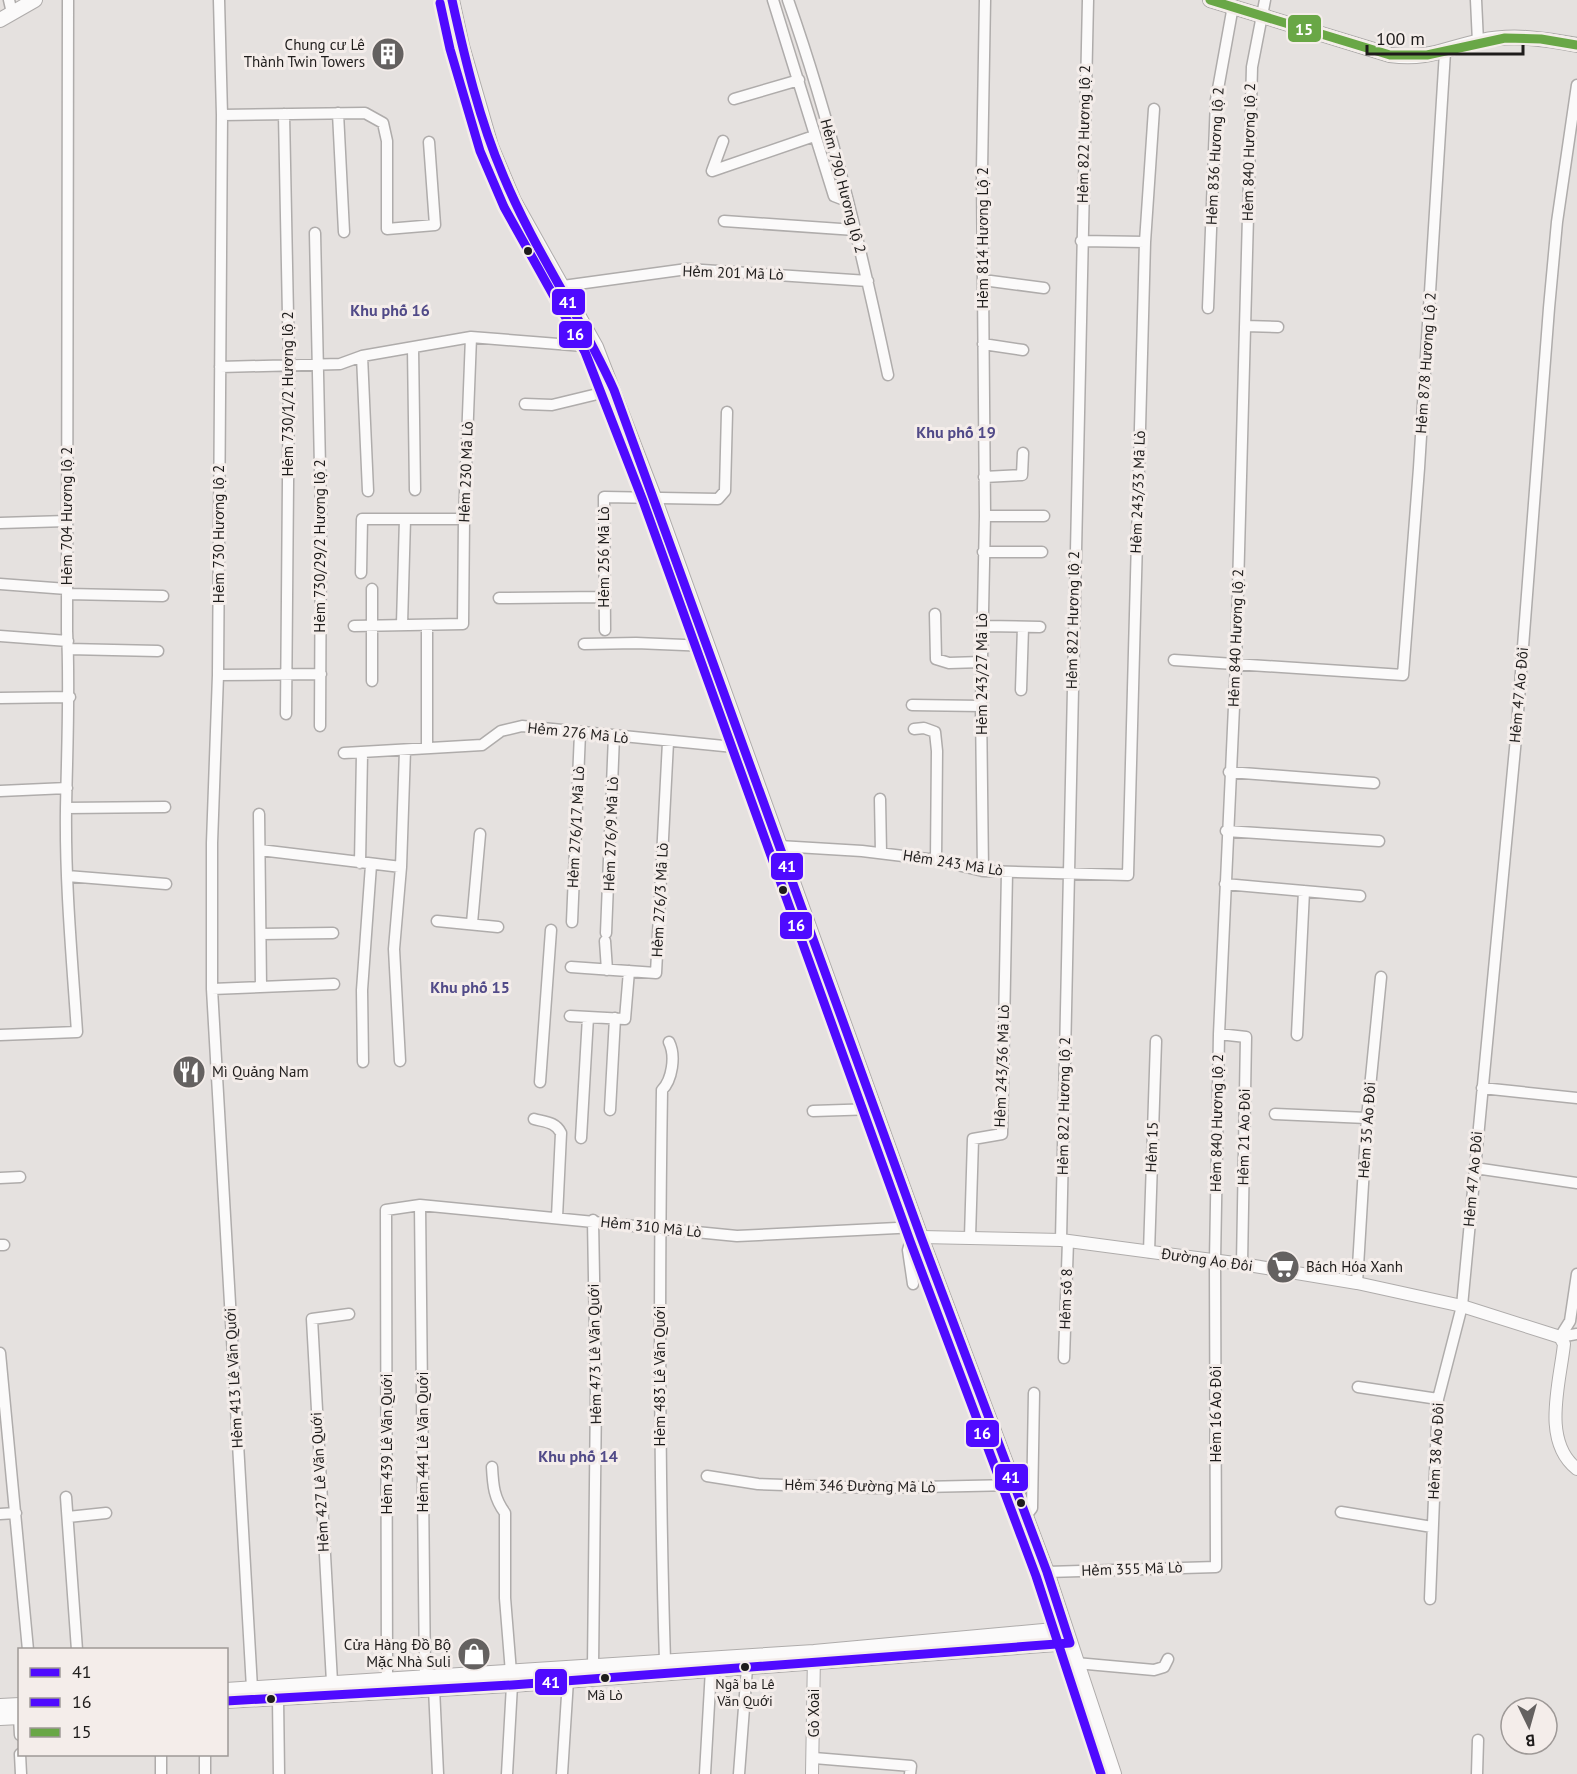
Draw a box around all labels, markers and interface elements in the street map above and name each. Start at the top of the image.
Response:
line badge: 15 [1287,14,1322,43]
scale bar [1367,18,1523,56]
text: 15 [1295,19,1313,39]
text: 100 m [1376,27,1425,50]
place label: Chung cư Lê Thành Twin Towers [244,35,365,71]
building icon: Chung cư Lê Thành Twin Towers [370,36,406,72]
street label: Hẻm 822 Hương lộ 2 [1073,65,1094,203]
street label: Hẻm 840 Hương lộ 2 [1238,83,1259,221]
street label: Hẻm 836 Hương lộ 2 [1201,86,1228,226]
street label: Hẻm 790 Hương lộ 2 [816,117,871,255]
street label: Hẻm 814 Hương Lộ 2 [973,167,992,309]
unlabelled marker [522,245,534,257]
street label: Hẻm 201 Mã Lò [682,261,784,284]
line badge: 41 [551,288,586,316]
text: 41 [559,292,577,312]
street label: Hẻm 878 Hương Lộ 2 [1411,292,1440,434]
district label: Khu phố 16 [350,300,430,320]
street label: Hẻm 730/1/2 Hương lộ 2 [278,311,297,477]
line badge: 16 [558,320,593,349]
text: 16 [566,324,584,344]
street label: Hẻm 230 Mã Lò [454,421,477,523]
district label: Khu phố 19 [916,422,996,442]
street label: Hẻm 243/33 Mã Lò [1126,430,1149,554]
street label: Hẻm 704 Hương lộ 2 [57,447,76,585]
street label: Hẻm 730/29/2 Hương lộ 2 [310,459,329,633]
street label: Hẻm 730 Hương lộ 2 [209,465,228,603]
street label: Hẻm 256 Mã Lò [594,506,613,608]
street label: Hẻm 822 Hương lộ 2 [1062,551,1083,689]
street label: Hẻm 840 Hương lộ 2 [1224,569,1247,707]
street label: Hẻm 243/27 Mã Lò [972,613,991,735]
street label: Hẻm 47 Ao Đôi [1505,646,1532,744]
street label: Hẻm 276 Mã Lò [527,718,629,747]
street label: Hẻm 276/17 Mã Lò [563,765,588,888]
street label: Hẻm 276/9 Mã Lò [599,776,622,892]
street label: Hẻm 276/3 Mã Lò [647,842,672,958]
street label: Hẻm 243 Mã Lò [902,845,1005,880]
line badge: 41 [770,852,804,881]
text: 41 [778,856,796,876]
unlabelled marker [777,884,789,896]
line badge: 16 [779,911,813,940]
text: 16 [787,915,805,935]
district label: Khu phố 15 [430,977,510,997]
street label: Hẻm 243/36 Mã Lò [990,1004,1013,1128]
street label: Hẻm 822 Hương lộ 2 [1053,1037,1074,1175]
restaurant icon: Mì Quảng Nam [171,1054,207,1090]
street label: Hẻm 840 Hương lộ 2 [1206,1054,1227,1192]
place label: Mì Quảng Nam [212,1062,309,1081]
street label: Hẻm 35 Ao Đôi [1354,1081,1379,1179]
street label: Hẻm 21 Ao Đôi [1233,1088,1254,1186]
street label: Hẻm 15 [1141,1121,1162,1173]
street label: Hẻm 47 Ao Đôi [1459,1130,1486,1228]
street label: Hẻm 310 Mã Lò [600,1212,702,1241]
street label: Đường Ao Đôi [1159,1244,1254,1275]
supermarket icon: Bách Hóa Xanh [1265,1249,1301,1285]
place label: Bách Hóa Xanh [1306,1257,1403,1276]
street label: Hẻm số 8 [1055,1268,1076,1330]
street label: Hẻm 473 Lê Văn Quới [584,1283,605,1425]
street label: Hẻm 483 Lê Văn Quới [650,1306,669,1446]
street label: Hẻm 413 Lê Văn Quới [220,1307,247,1449]
street label: Hẻm 16 Ao Đôi [1206,1365,1225,1463]
street label: Hẻm 441 Lê Văn Quới [413,1372,432,1512]
street label: Hẻm 439 Lê Văn Quới [377,1374,396,1514]
street label: Hẻm 38 Ao Đôi [1423,1402,1448,1500]
street label: Hẻm 427 Lê Văn Quới [306,1412,333,1552]
line badge: 16 [965,1419,1000,1448]
text: 16 [973,1423,991,1443]
district label: Khu phố 14 [538,1446,618,1466]
line badge: 41 [994,1463,1029,1492]
text: 41 [1002,1467,1020,1487]
street label: Hẻm 346 Đường Mã Lò [784,1475,936,1496]
unlabelled marker [1015,1497,1027,1509]
street label: Hẻm 355 Mã Lò [1081,1557,1183,1580]
place label: Cửa Hàng Đồ Bộ Mặc Nhà Suli [344,1635,451,1671]
shop icon: Cửa Hàng Đồ Bộ Mặc Nhà Suli [456,1636,492,1672]
legend [18,1648,228,1756]
text: 41 [72,1660,92,1683]
marker: Ngã ba Lê Văn Quới [739,1661,751,1673]
line badge: 41 [534,1668,568,1696]
text: 41 [542,1672,560,1692]
marker: Mã Lò [599,1672,611,1684]
place label: Ngã ba Lê Văn Quới [715,1675,775,1710]
place label: Mã Lò [587,1686,623,1704]
street label: Gò Xoài [804,1689,823,1737]
text: 16 [72,1690,92,1713]
unlabelled marker [265,1693,277,1705]
north arrow [1499,1696,1559,1756]
text: 15 [72,1720,92,1743]
text: B [1525,1731,1536,1751]

